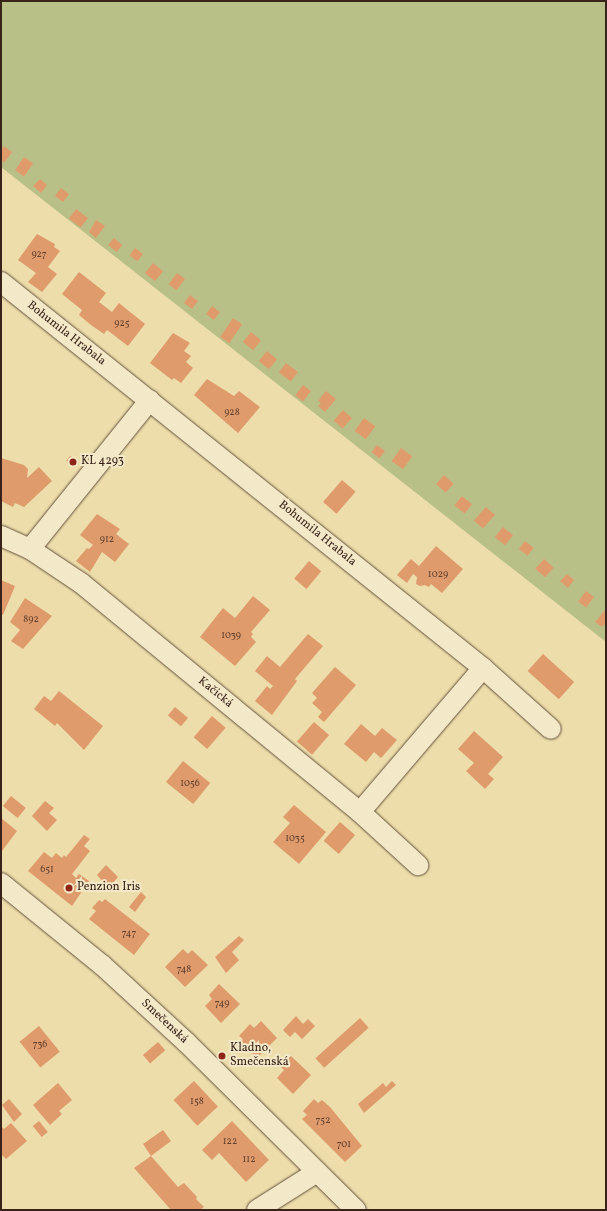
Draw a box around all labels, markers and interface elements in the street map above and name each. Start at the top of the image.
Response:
house number: 927 [31,249,47,261]
street label: Bohumila Hrabala [24,299,108,369]
house number: 925 [114,318,130,330]
house number: 928 [224,407,240,419]
place label: KL 4293 [81,455,124,469]
marker: KL 4293 [68,457,78,467]
street label: Bohumila Hrabala [275,498,359,570]
house number: 912 [100,534,114,546]
house number: 1029 [428,569,448,581]
house number: 892 [23,614,39,626]
house number: 1039 [221,630,241,642]
street label: Kačická [195,675,235,711]
house number: 1056 [180,778,200,790]
house number: 1035 [285,833,305,845]
house number: 651 [40,864,54,876]
place label: Penzion Iris [77,881,140,895]
marker: Penzion Iris [64,883,74,893]
house number: 747 [122,928,136,940]
house number: 748 [177,964,191,976]
street label: Smečenská [138,997,190,1047]
house number: 749 [215,998,229,1010]
house number: 736 [33,1039,47,1051]
place label: Kladno, Smečenská [230,1042,289,1070]
marker: Kladno, Smečenská [217,1051,227,1061]
house number: 158 [190,1096,204,1108]
house number: 752 [315,1115,331,1127]
house number: 122 [223,1136,237,1148]
house number: 701 [337,1139,351,1151]
house number: 112 [242,1154,256,1166]

